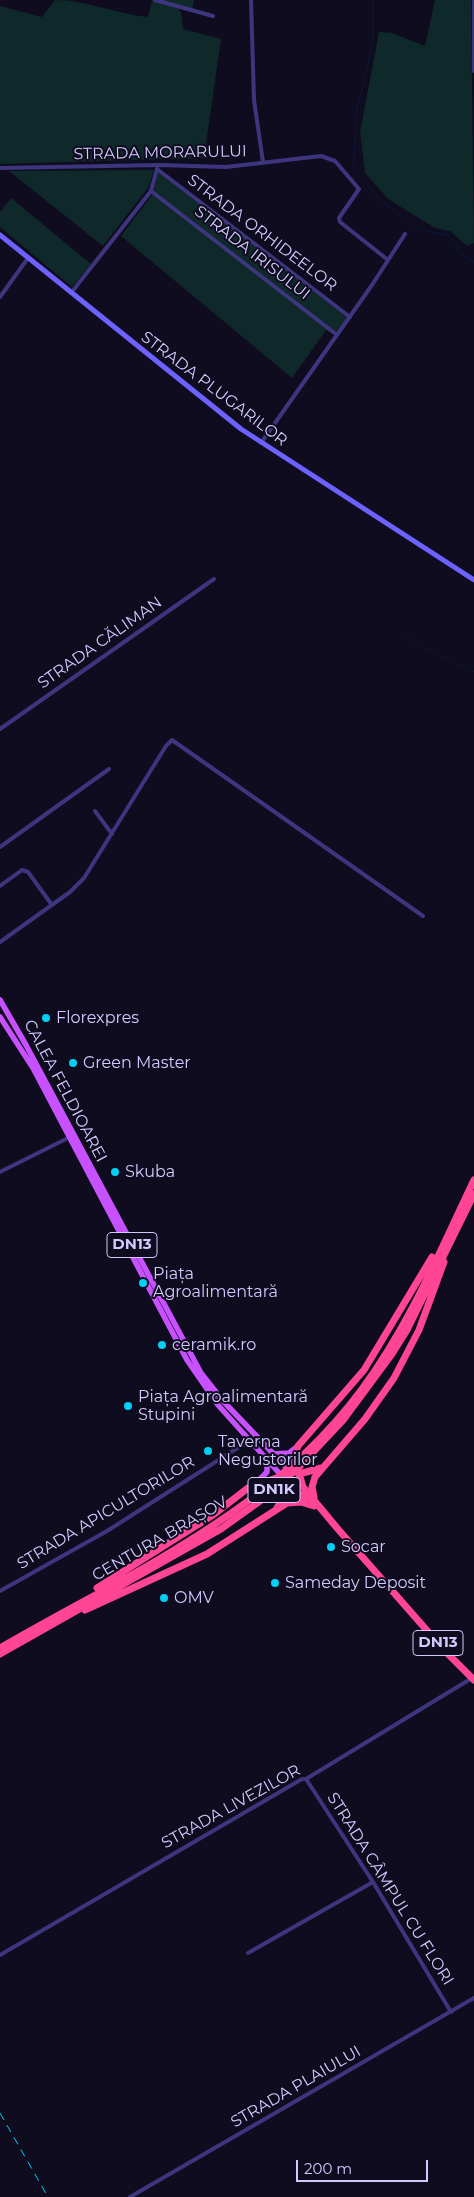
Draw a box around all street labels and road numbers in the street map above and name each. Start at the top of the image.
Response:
street label: STRADA MORARULUI [73,142,247,164]
street label: STRADA ORHIDEELOR [183,170,341,296]
street label: STRADA IRISULUI [190,202,314,304]
street label: STRADA PLUGARILOR [137,328,291,450]
street label: STRADA CĂLIMAN [34,593,166,693]
street label: CALEA FELDIOAREI [19,1017,111,1165]
road number: DN13 [107,1232,157,1258]
street label: STRADA APICULTORILOR [14,1452,198,1574]
road number: DN1K [248,1478,300,1502]
street label: CENTURA BRAȘOV [89,1492,231,1586]
road number: DN13 [413,1630,463,1656]
street label: STRADA LIVEZILOR [158,1761,304,1853]
street label: STRADA CÂMPUL CU FLORI [323,1789,457,1989]
street label: STRADA PLAIULUI [228,2042,364,2132]

